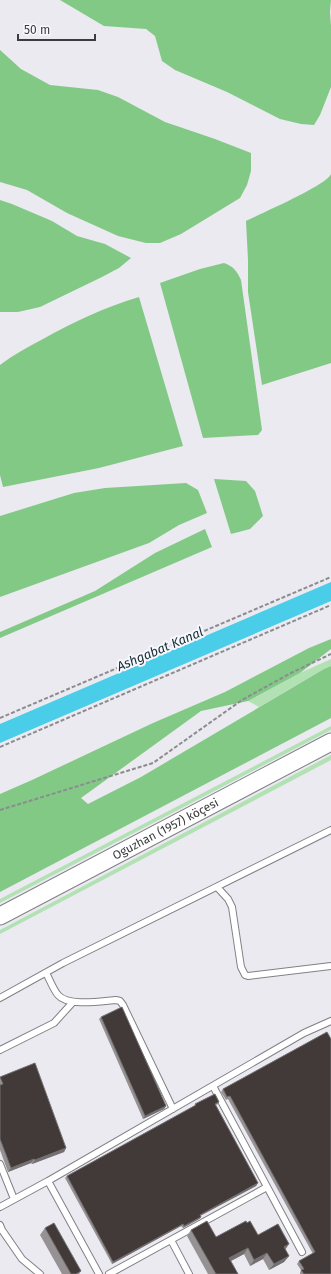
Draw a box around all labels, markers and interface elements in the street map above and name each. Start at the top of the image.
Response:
scale bar [18,16,95,42]
text: 50 m [24,23,50,37]
water label: Ashgabat Kanal [114,624,206,674]
street label: Oguzhan (1957) köçesi [110,795,221,863]

